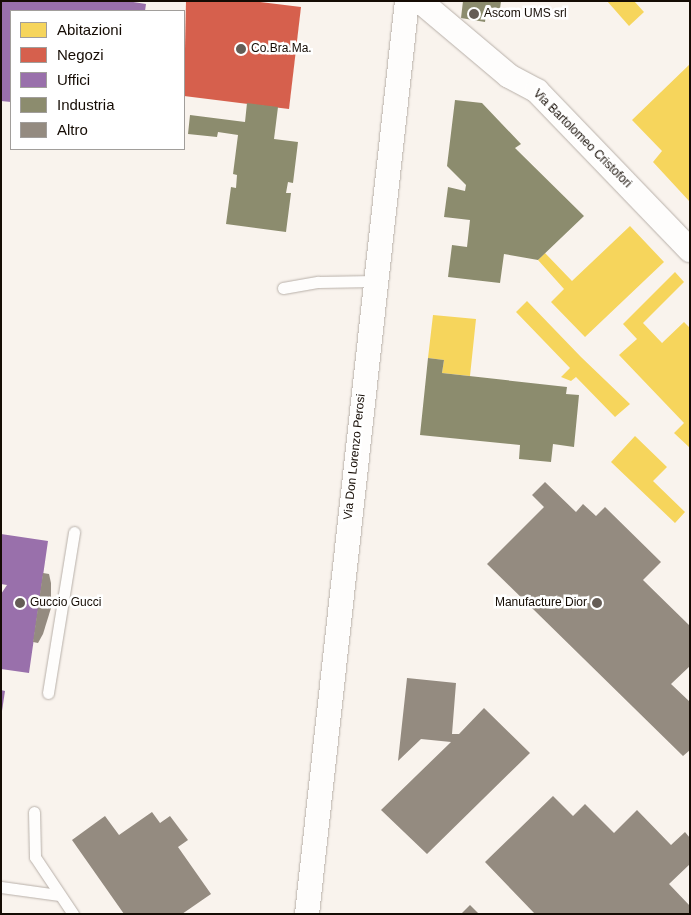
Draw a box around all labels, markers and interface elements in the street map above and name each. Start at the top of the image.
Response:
place label: Ascom UMS srl [484,7,567,21]
marker: Ascom UMS srl [468,8,480,20]
legend [10,10,185,150]
text: Abitazioni [57,21,122,38]
place label: Co.Bra.Ma. [251,42,312,56]
marker: Co.Bra.Ma. [235,43,247,55]
text: Negozi [57,46,104,63]
text: Uffici [57,71,90,88]
street label: Via Bartolomeo Cristofori [530,87,634,191]
text: Industria [57,96,115,113]
text: Altro [57,121,88,138]
street label: Via Don Lorenzo Perosi [341,393,369,521]
place label: Guccio Gucci [30,596,101,610]
place label: Manufacture Dior [495,596,587,610]
marker: Guccio Gucci [14,597,26,609]
marker: Manufacture Dior [591,597,603,609]

